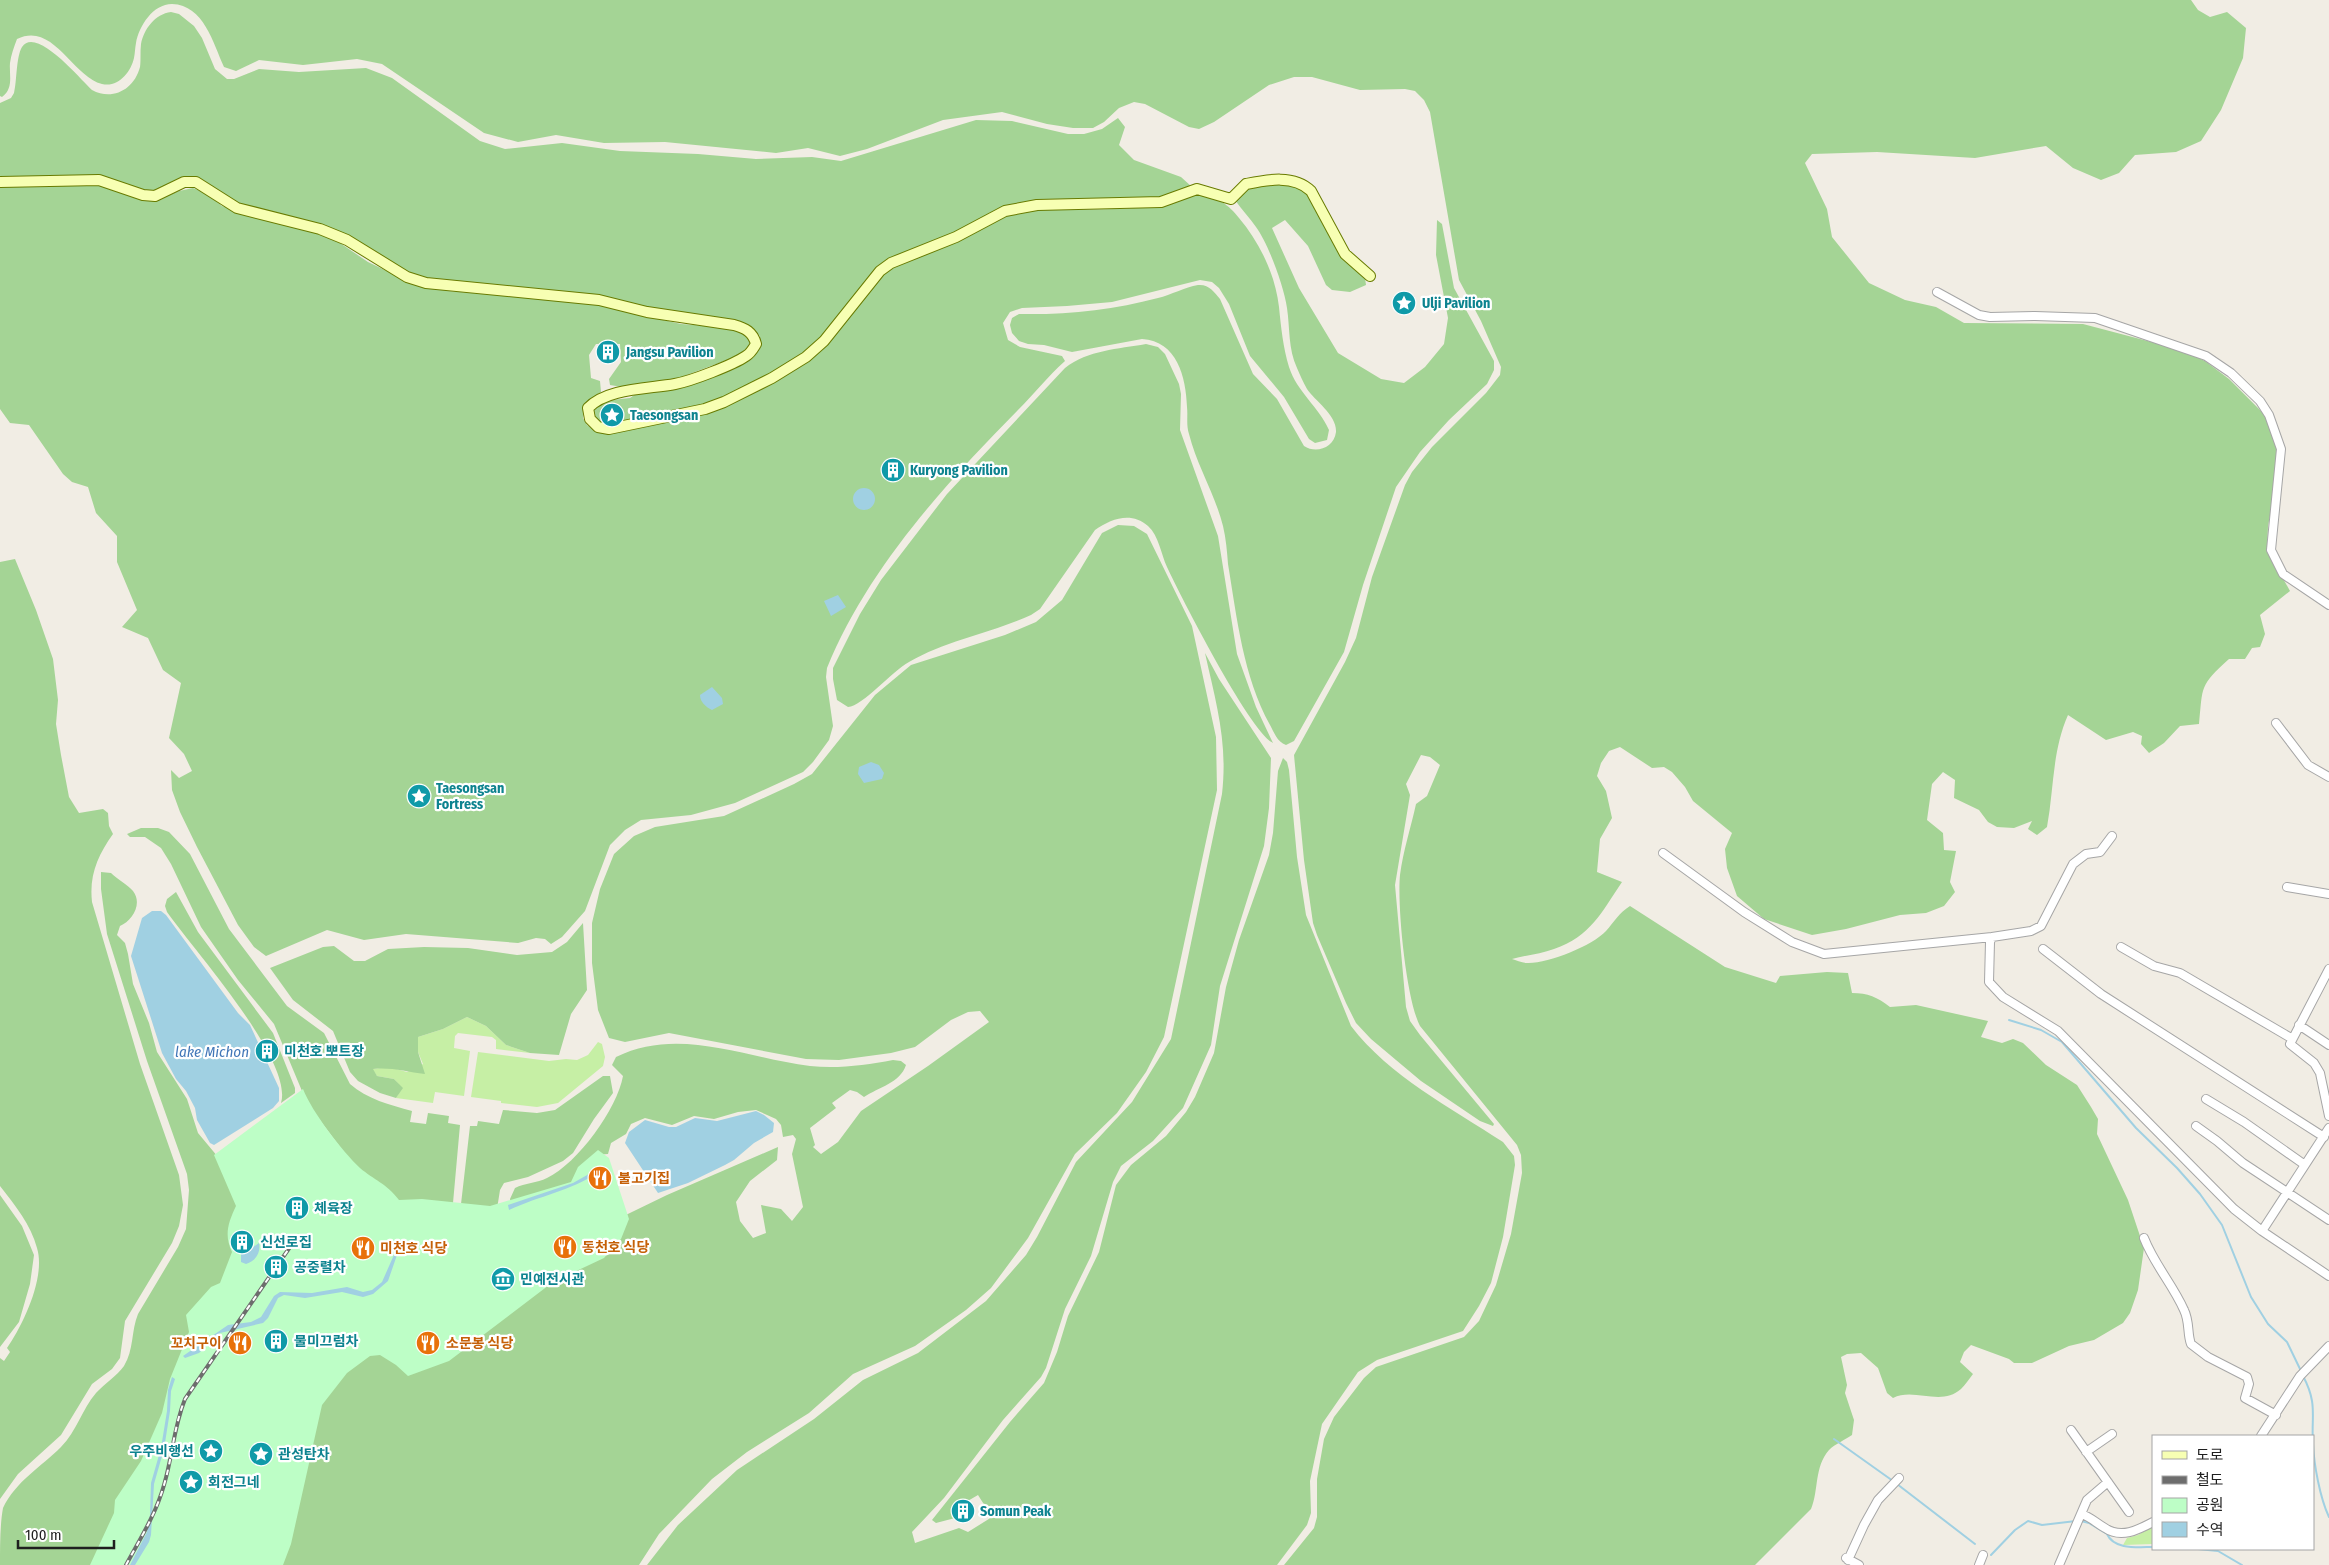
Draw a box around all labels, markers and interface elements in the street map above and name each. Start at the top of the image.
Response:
place icon: Ulji Pavilion [1391,290,1417,316]
place label: Ulji Pavilion [1422,295,1490,312]
building icon: Jangsu Pavilion [595,339,621,365]
place label: Jangsu Pavilion [625,344,714,361]
place icon: Taesongsan [599,402,625,428]
place label: Taesongsan [630,407,698,424]
building icon: Kuryong Pavilion [880,457,906,483]
place label: Kuryong Pavilion [910,462,1008,479]
place label: Taesongsan Fortress [436,780,504,813]
place icon: Taesongsan Fortress [406,783,432,809]
building icon: 미천호 뽀트장 [254,1038,280,1064]
water label: lake Michon [175,1043,249,1061]
place label: 미천호 뽀트장 [284,1043,364,1060]
restaurant icon: 불고기집 [587,1165,613,1191]
place label: 불고기집 [618,1170,670,1187]
building icon: 체육장 [284,1195,310,1221]
place label: 체육장 [314,1200,353,1217]
building icon: 신선로집 [229,1229,255,1255]
place label: 신선로집 [260,1234,312,1251]
restaurant icon: 동천호 식당 [552,1234,578,1260]
restaurant icon: 미천호 식당 [350,1235,376,1261]
place label: 동천호 식당 [582,1239,649,1256]
place label: 미천호 식당 [380,1240,447,1257]
building icon: 공중렬차 [263,1254,289,1280]
place label: 공중렬차 [294,1259,346,1276]
museum icon: 민예전시관 [490,1266,516,1292]
place label: 민예전시관 [520,1271,585,1288]
building icon: 물미끄럼차 [263,1328,289,1354]
restaurant icon: 꼬치구이 [227,1330,253,1356]
restaurant icon: 소문봉 식당 [415,1330,441,1356]
place label: 물미끄럼차 [294,1333,359,1350]
place label: 꼬치구이 [170,1335,222,1352]
place label: 소문봉 식당 [446,1335,513,1352]
legend [2152,1435,2314,1550]
place icon: 우주비행선 [198,1438,224,1464]
place icon: 관성탄차 [248,1441,274,1467]
place label: 우주비행선 [130,1443,194,1460]
place label: 관성탄차 [278,1446,330,1463]
text: 도로 [2196,1446,2224,1464]
place icon: 회전그네 [178,1469,204,1495]
text: 철도 [2196,1471,2224,1489]
place label: 회전그네 [208,1474,260,1491]
text: 공원 [2196,1496,2224,1514]
building icon: Somun Peak [950,1498,976,1524]
place label: Somun Peak [980,1503,1052,1520]
scale bar [18,1518,114,1550]
text: 수역 [2196,1521,2224,1539]
text: 100 m [25,1526,62,1544]

